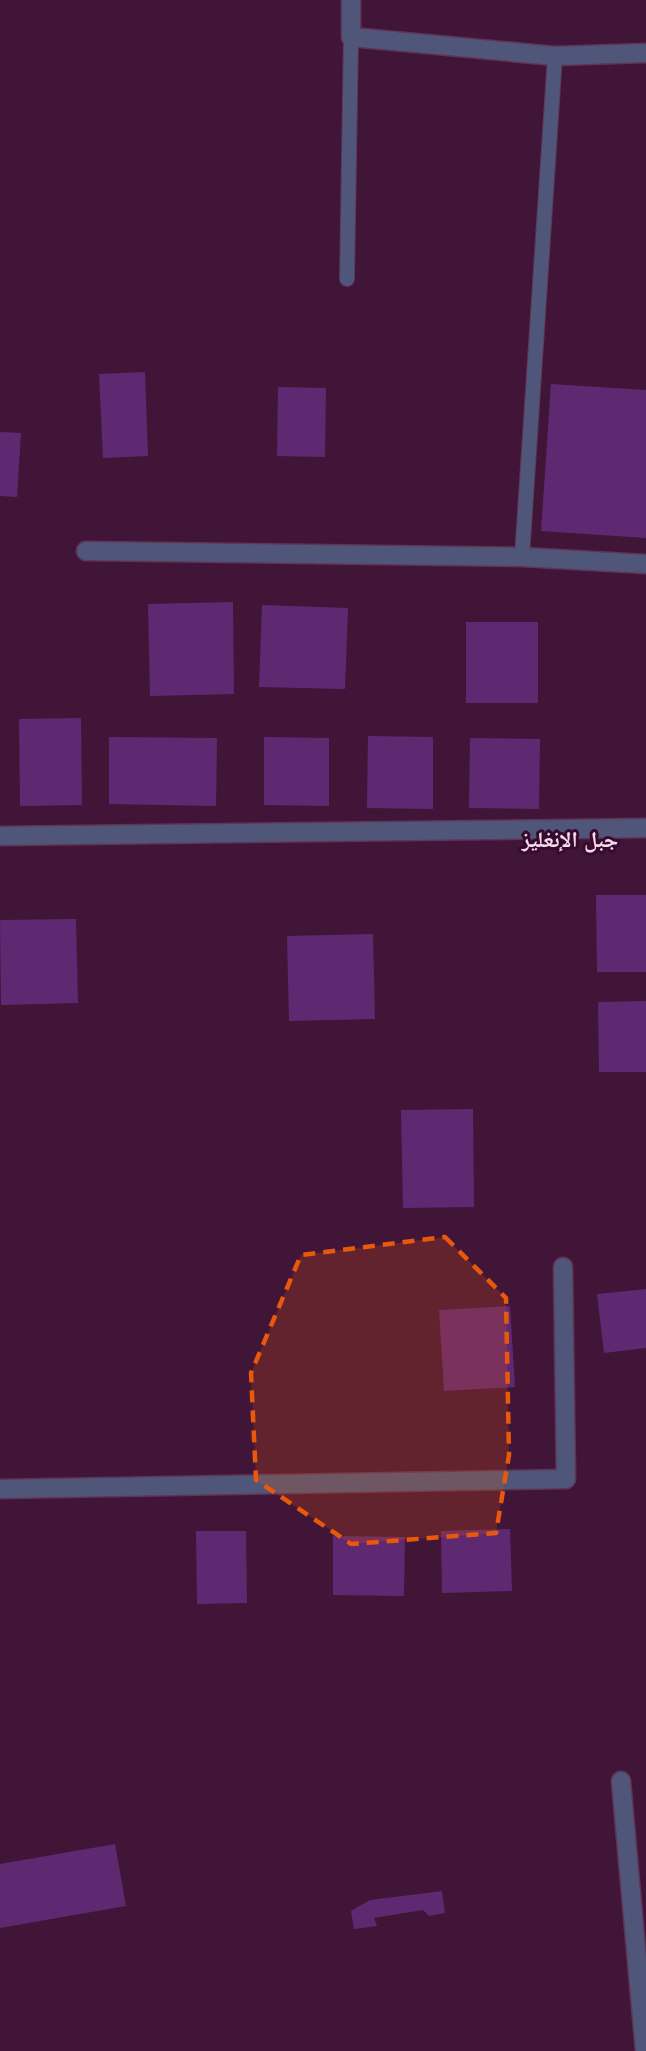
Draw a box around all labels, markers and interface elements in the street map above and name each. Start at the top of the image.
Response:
district label: جبل الإنغليز [521,827,618,853]

